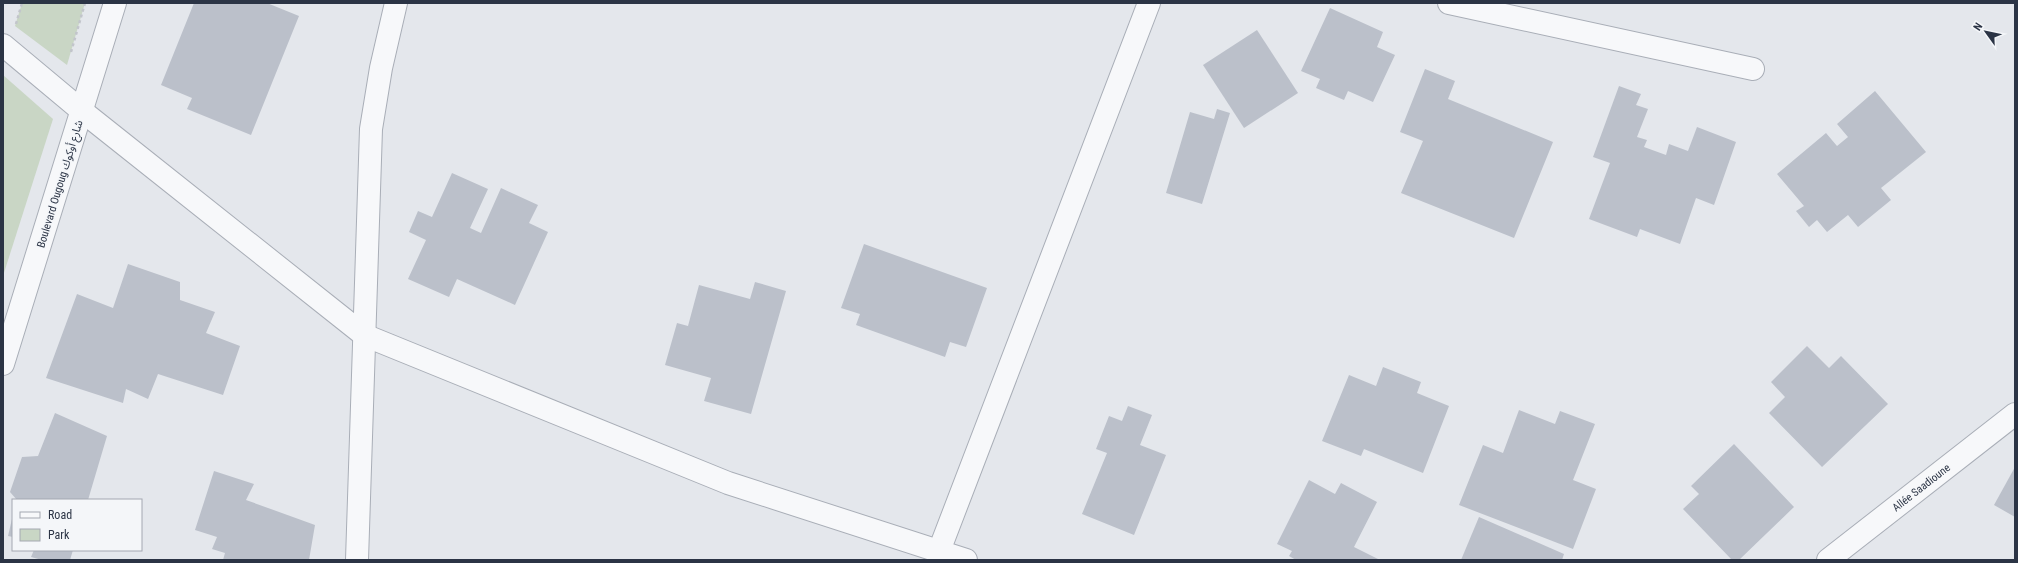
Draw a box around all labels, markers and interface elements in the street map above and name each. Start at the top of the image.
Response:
north arrow [1966,12,2006,52]
text: N [1971,20,1985,33]
street label: Boulevard Ougoug شارع أوكوك [34,118,87,250]
street label: Allée Saadioune [1889,461,1953,514]
legend [12,499,142,551]
text: Road [48,508,72,522]
text: Park [48,528,70,542]

